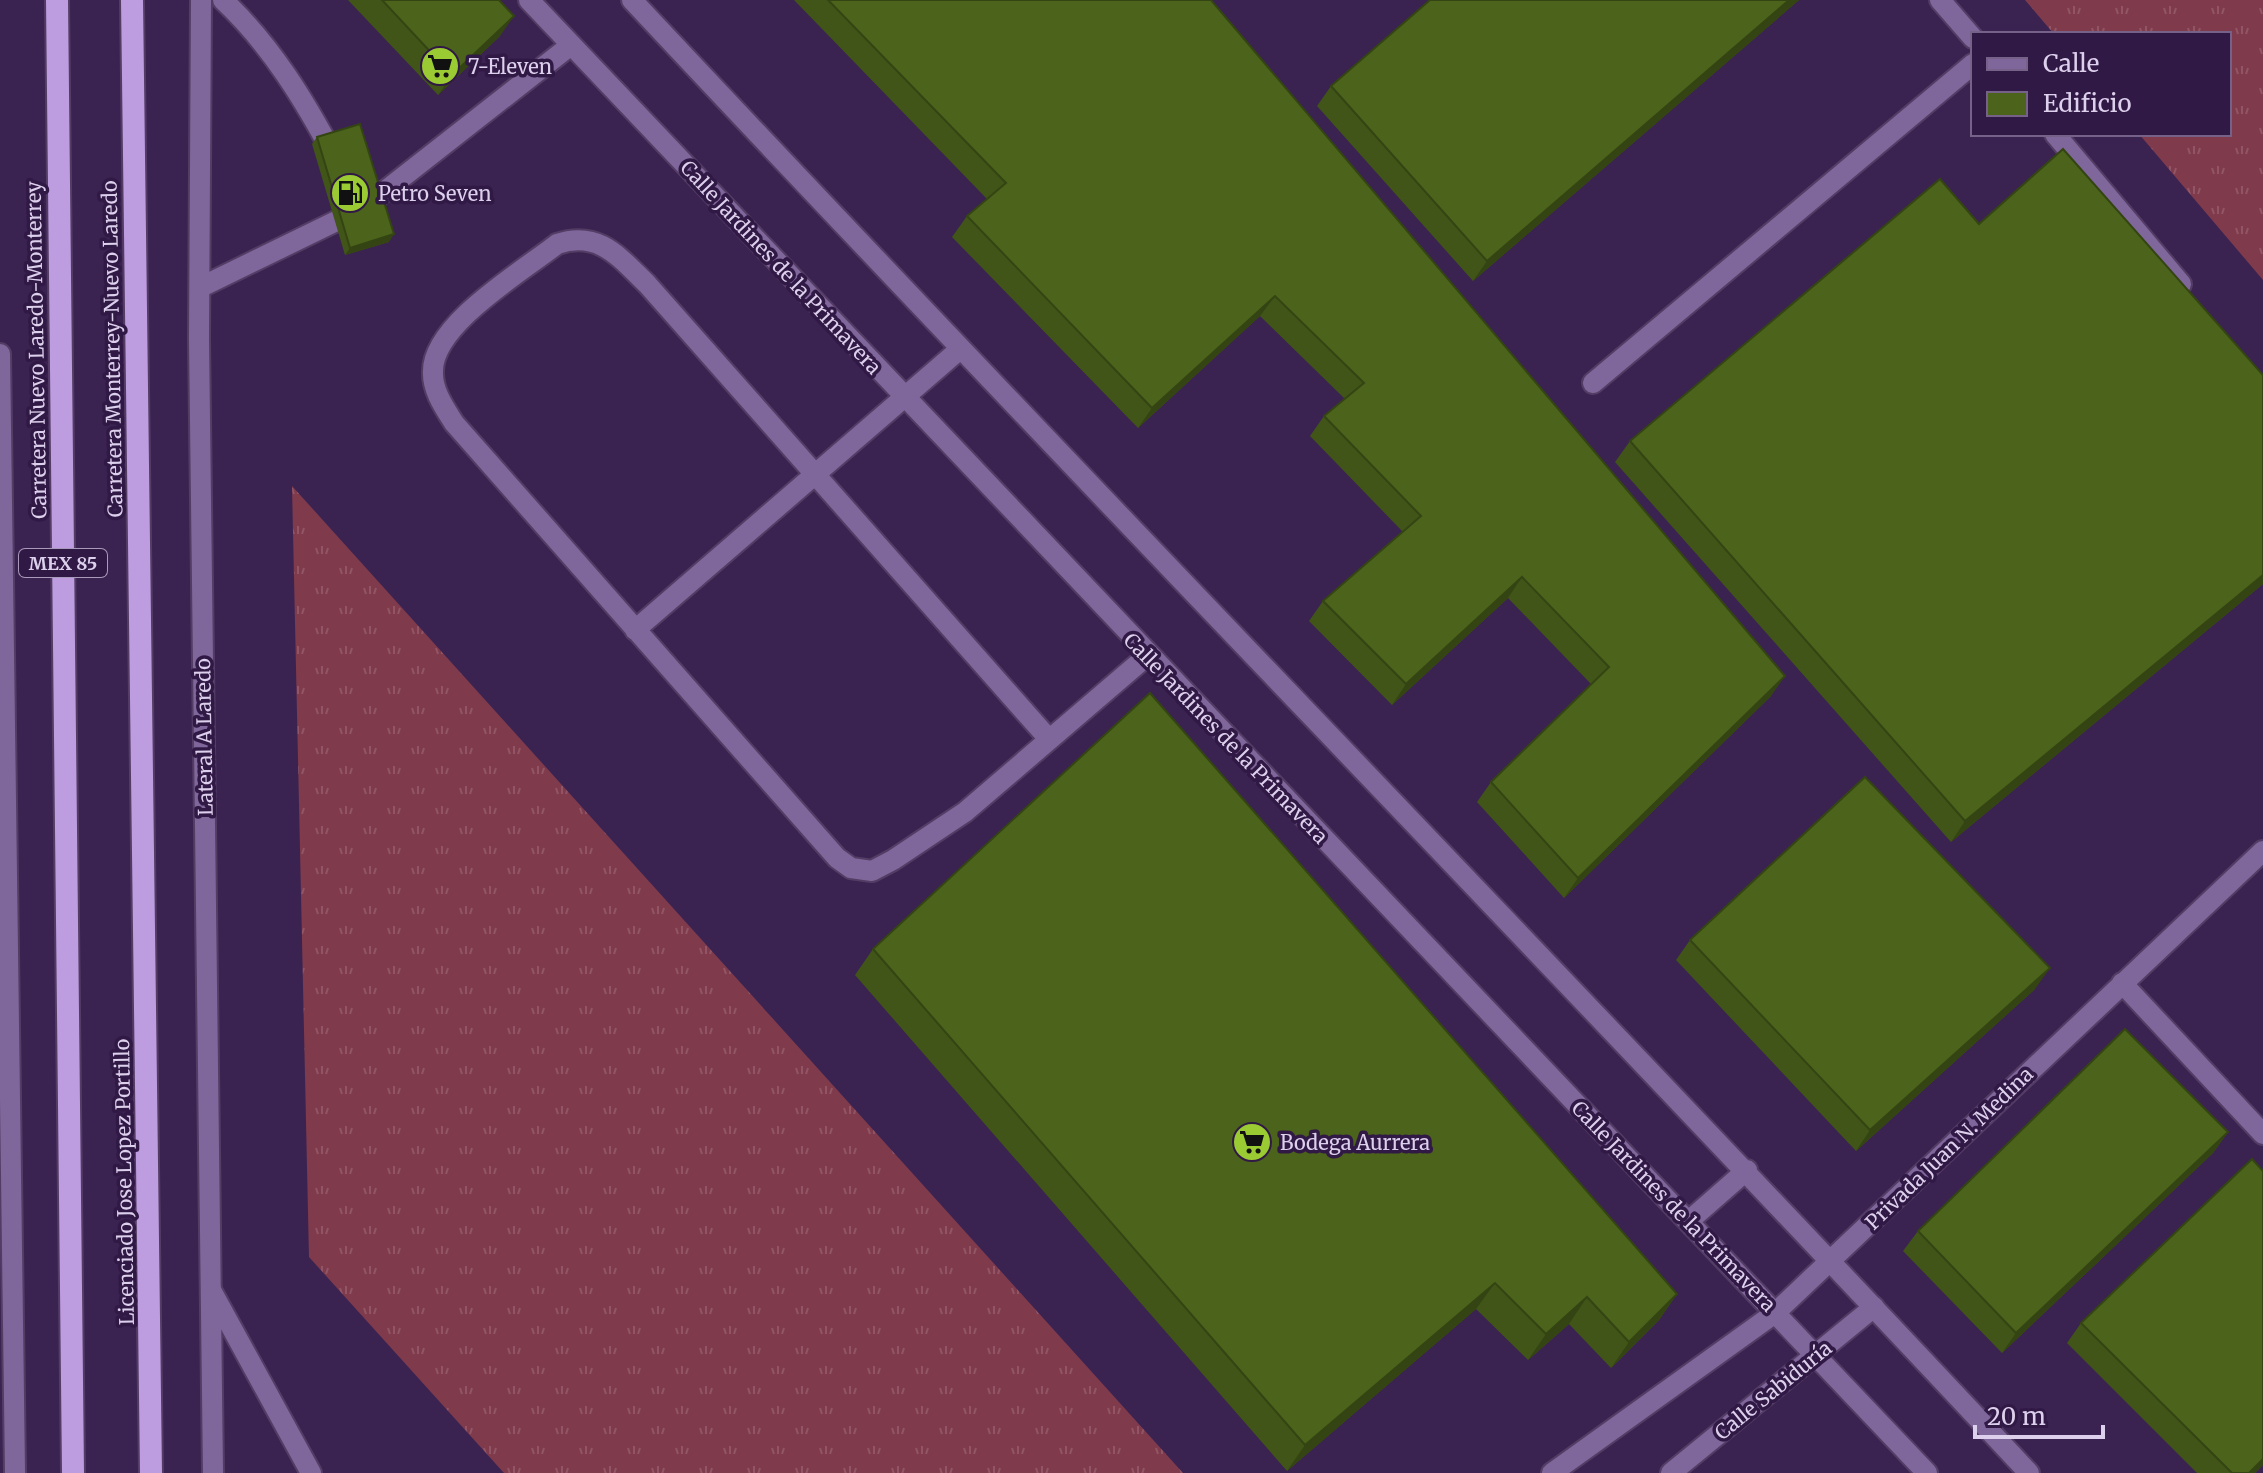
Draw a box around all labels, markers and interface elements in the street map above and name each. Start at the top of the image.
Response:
legend [1971,32,2231,136]
supermarket icon: 7-Eleven [419,45,461,87]
text: Calle [2043,48,2099,79]
place label: 7-Eleven [468,54,552,79]
text: Edificio [2043,88,2131,119]
street label: Calle Jardines de la Primavera [675,155,887,379]
fuel station icon: Petro Seven [329,172,371,214]
street label: Carretera Monterrey-Nuevo Laredo [97,180,127,518]
street label: Carretera Nuevo Laredo-Monterrey [21,181,51,519]
place label: Petro Seven [378,181,491,206]
road number: MEX 85 [19,549,107,577]
street label: Calle Jardines de la Primavera [1119,627,1334,849]
street label: Lateral A Laredo [190,658,218,816]
street label: Licenciado Jose Lopez Portillo [109,1038,139,1325]
street label: Privada Juan N. Medina [1860,1061,2038,1235]
street label: Calle Jardines de la Primavera [1567,1095,1782,1317]
supermarket icon: Bodega Aurrera [1231,1121,1273,1163]
place label: Bodega Aurrera [1280,1130,1430,1155]
street label: Calle Sabiduría [1709,1335,1837,1445]
scale bar [1975,1389,2103,1439]
text: 20 m [1987,1401,2046,1432]

